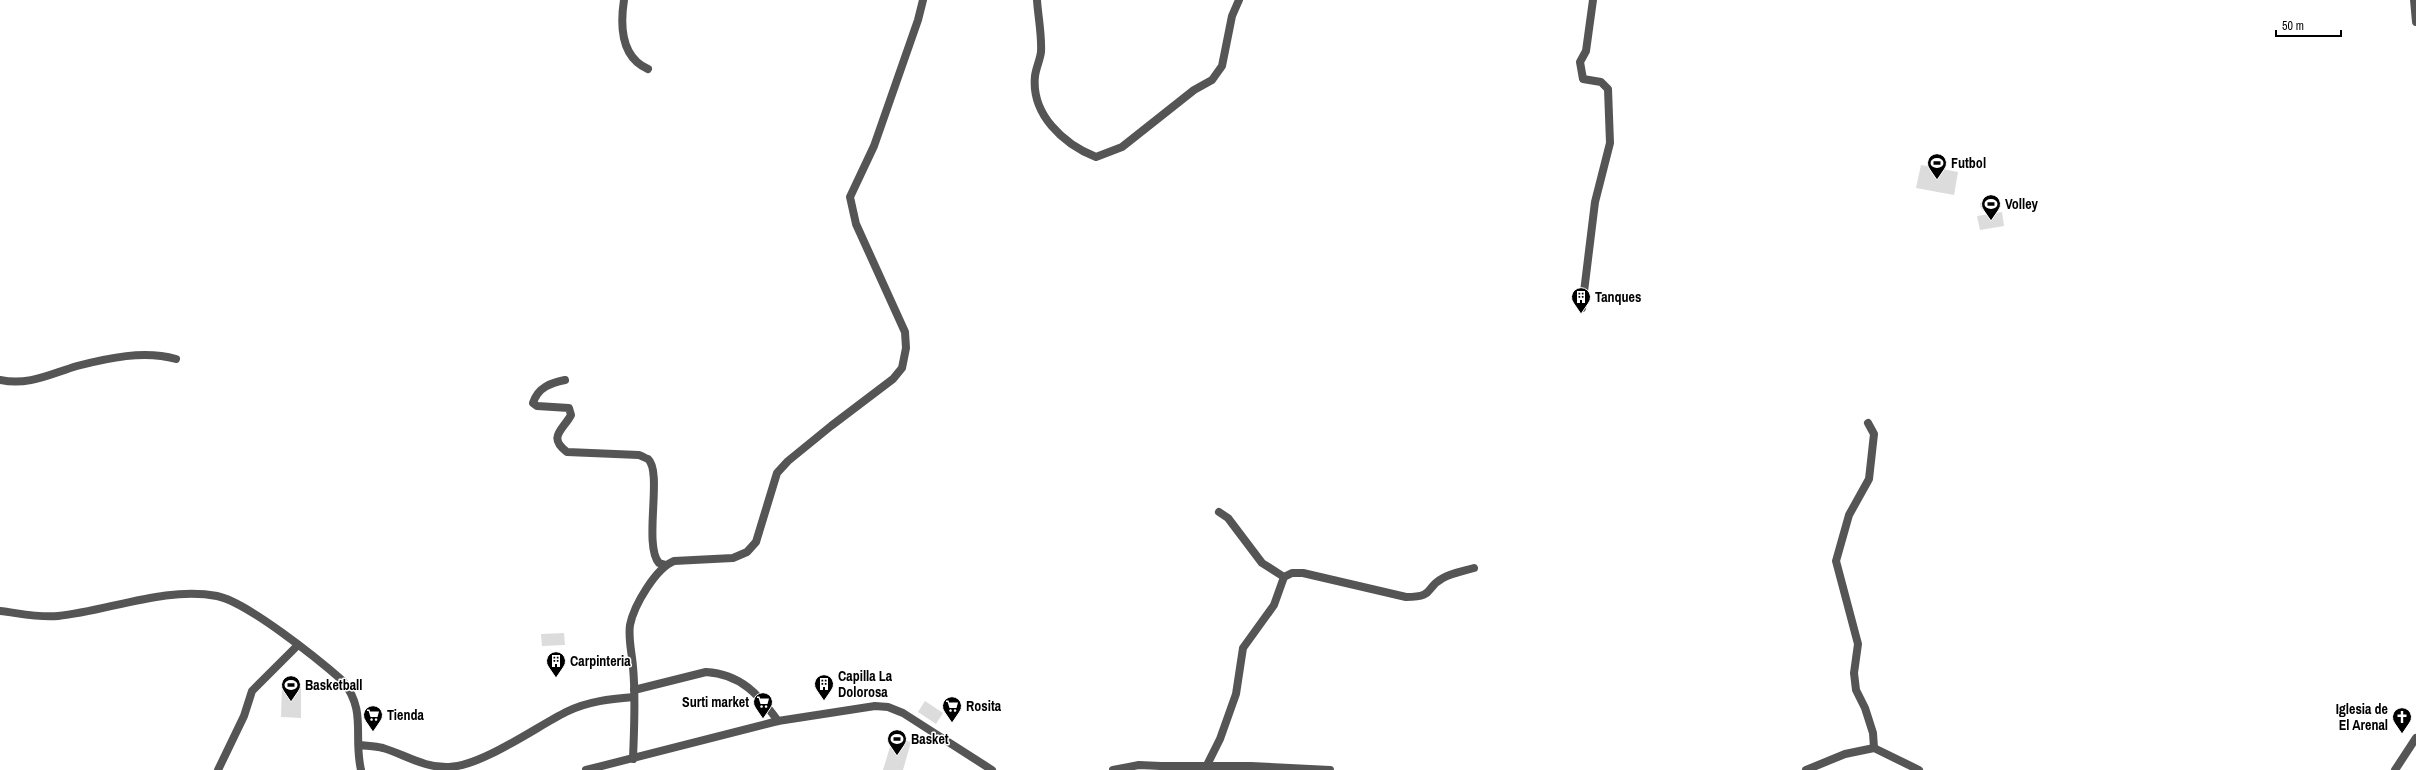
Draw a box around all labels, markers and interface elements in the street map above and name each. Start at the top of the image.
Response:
scale bar [2276,12,2341,38]
text: 50 m [2282,18,2304,34]
sports icon: Futbol [1926,152,1948,180]
place label: Futbol [1951,154,1986,172]
sports icon: Volley [1980,193,2002,221]
place label: Volley [2005,195,2039,213]
building icon: Tanques [1570,286,1592,314]
place label: Tanques [1595,288,1641,306]
building icon: Carpinteria [545,650,567,678]
place label: Carpinteria [570,652,631,670]
place label: Capilla La Dolorosa [838,667,893,701]
building icon: Capilla La Dolorosa [813,673,835,701]
sports icon: Basketball [280,674,302,702]
place label: Basketball [305,676,362,694]
supermarket icon: Surti market [752,691,774,719]
place label: Surti market [682,693,749,711]
supermarket icon: Rosita [941,695,963,723]
place label: Rosita [966,697,1002,715]
place label: Iglesia de El Arenal [2336,700,2388,734]
supermarket icon: Tienda [362,704,384,732]
place label: Tienda [387,706,424,724]
church icon: Iglesia de El Arenal [2391,706,2413,734]
sports icon: Basket [886,728,908,756]
place label: Basket [911,730,949,748]

